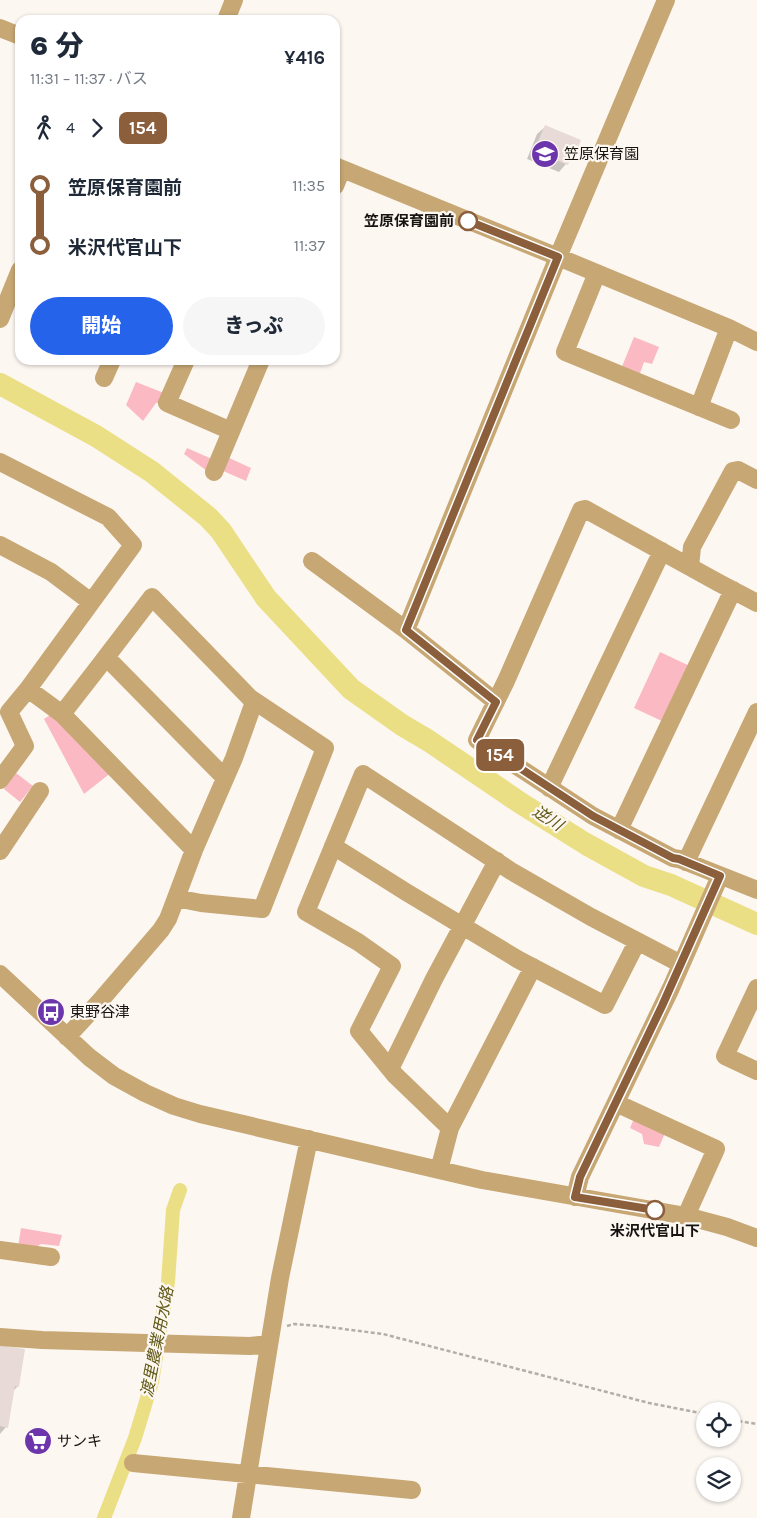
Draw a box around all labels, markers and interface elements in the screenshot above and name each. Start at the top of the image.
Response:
text: 6 分 [30,29,84,62]
text: ¥416 [284,47,325,69]
text: 11:31 – 11:37 · バス [30,69,148,88]
icon: walk [30,114,58,142]
icon: forward [83,114,111,142]
text: 154 [129,117,157,139]
text: 4 [66,118,75,137]
school or university icon: 笠原保育園 [530,139,560,169]
place label: 笠原保育園 [564,145,639,163]
text: 11:35 [292,176,325,195]
text: 笠原保育園前 [68,177,182,199]
marker: 笠原保育園前 [458,211,478,231]
place label: 笠原保育園前 [364,212,454,230]
text: 11:37 [294,236,325,255]
text: 米沢代官山下 [68,237,182,259]
button: 開始 [30,297,173,355]
button: きっぷ [183,297,325,355]
line badge: 154 [471,739,529,771]
text: 154 [486,744,514,766]
water label: 逆川 [529,801,568,836]
bus stop icon: 東野谷津 [36,997,66,1027]
place label: 東野谷津 [70,1003,130,1021]
marker: 米沢代官山下 [645,1200,665,1220]
place label: 米沢代官山下 [610,1222,700,1240]
water label: 渡里農業用水路 [137,1283,177,1399]
map controls [696,1402,741,1502]
button: locate [696,1402,741,1447]
supermarket icon: サンキ [23,1426,53,1456]
place label: サンキ [57,1432,102,1450]
button: layers [696,1457,741,1502]

